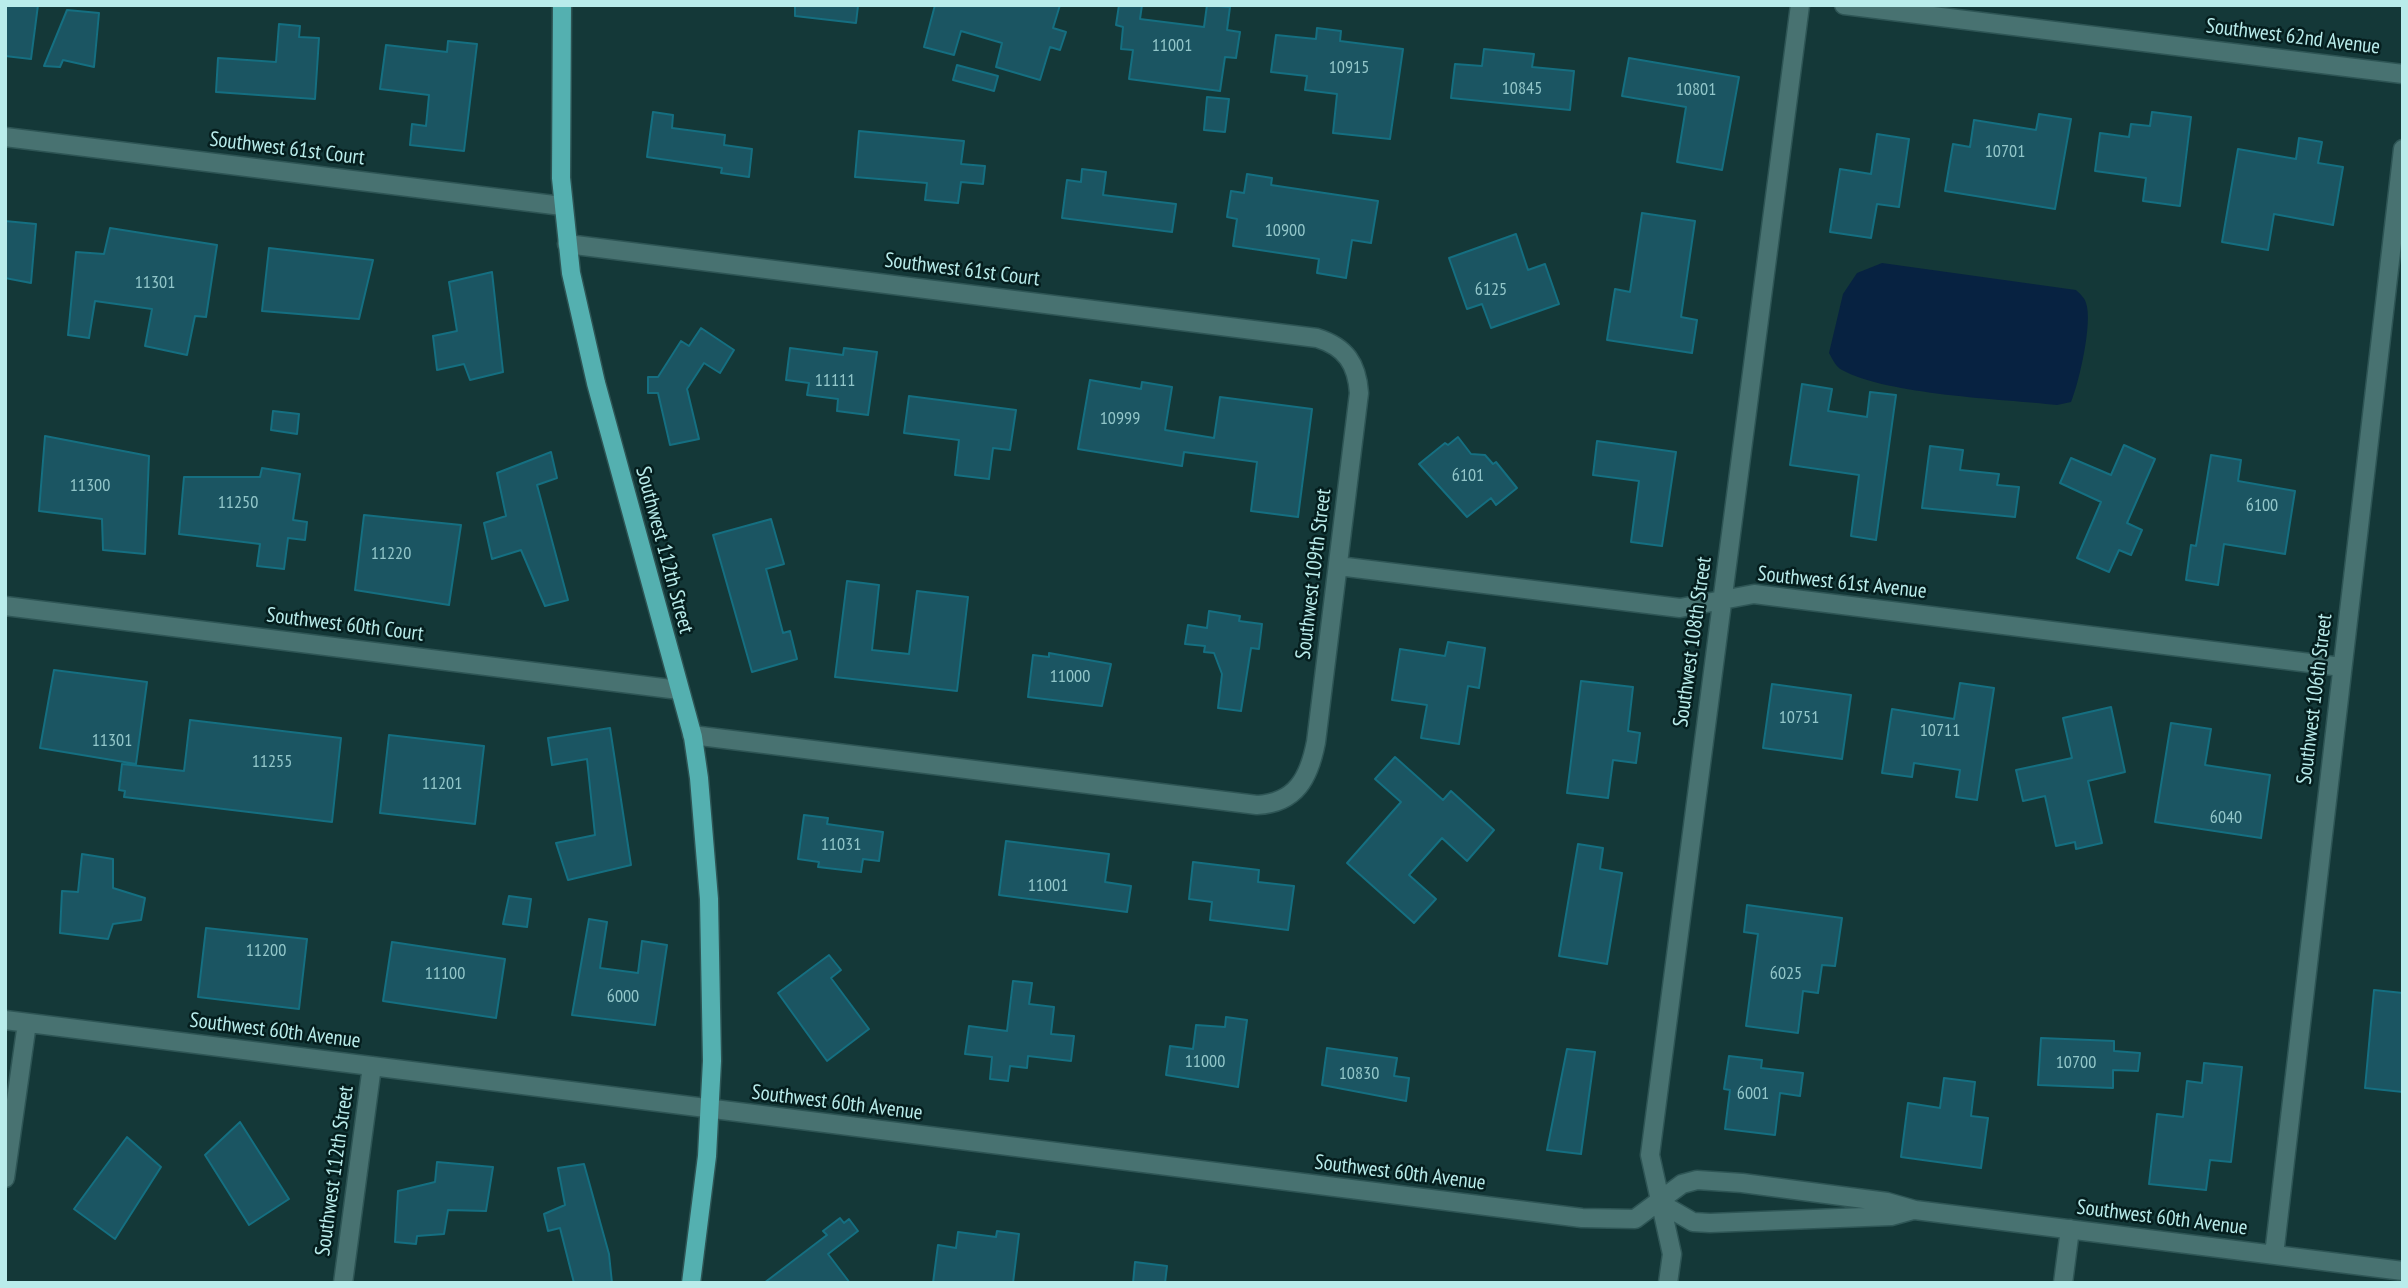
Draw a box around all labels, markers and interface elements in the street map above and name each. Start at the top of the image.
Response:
street label: Southwest 62nd Avenue [2205,14,2381,60]
house number: 11001 [1152,35,1192,57]
house number: 10915 [1329,57,1369,79]
house number: 10845 [1502,78,1542,100]
house number: 10801 [1676,79,1716,101]
street label: Southwest 61st Court [208,127,366,171]
house number: 10701 [1985,141,2025,163]
house number: 10900 [1265,220,1305,242]
street label: Southwest 61st Court [883,248,1041,292]
house number: 11301 [135,272,175,294]
house number: 6125 [1475,279,1507,301]
house number: 11111 [815,370,855,392]
house number: 10999 [1100,408,1140,430]
street label: Southwest 112th Street [630,464,698,636]
house number: 6101 [1452,465,1484,487]
house number: 11300 [70,475,110,497]
street label: Southwest 109th Street [1291,487,1337,661]
house number: 11250 [218,492,258,514]
house number: 6100 [2246,495,2278,517]
house number: 11220 [371,543,411,565]
street label: Southwest 108th Street [1669,555,1717,729]
street label: Southwest 61st Avenue [1756,562,1928,604]
street label: Southwest 60th Court [265,603,425,647]
street label: Southwest 106th Street [2292,612,2338,786]
house number: 11000 [1050,666,1090,688]
house number: 10751 [1779,707,1819,729]
house number: 10711 [1920,720,1960,742]
house number: 11301 [92,730,132,752]
house number: 11255 [252,751,292,773]
house number: 11201 [422,773,462,795]
house number: 6040 [2210,807,2242,829]
house number: 11031 [821,834,861,856]
house number: 11001 [1028,875,1068,897]
house number: 11200 [246,940,286,962]
house number: 11100 [425,963,465,985]
house number: 6025 [1770,963,1802,985]
house number: 6000 [607,986,639,1008]
street label: Southwest 60th Avenue [188,1008,362,1054]
house number: 11000 [1185,1051,1225,1073]
house number: 10700 [2056,1052,2096,1074]
house number: 10830 [1339,1063,1379,1085]
street label: Southwest 60th Avenue [750,1080,924,1126]
house number: 6001 [1737,1083,1769,1105]
street label: Southwest 112th Street [311,1084,359,1258]
street label: Southwest 60th Avenue [1313,1150,1487,1196]
street label: Southwest 60th Avenue [2075,1195,2249,1241]

